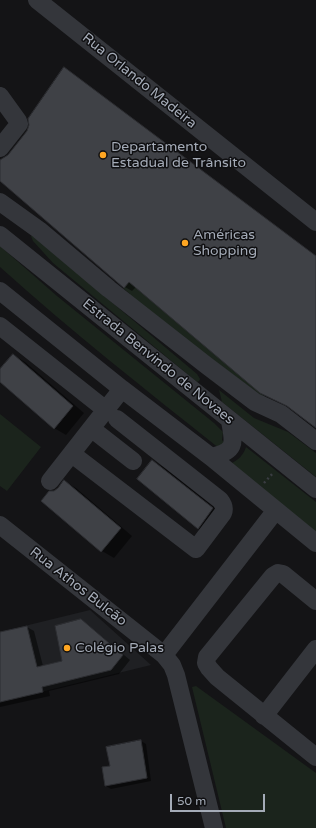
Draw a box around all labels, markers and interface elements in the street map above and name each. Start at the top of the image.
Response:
street label: Rua Orlando Madeira [78,30,200,132]
place label: Departamento Estadual de Trânsito [111,139,246,172]
marker: Departamento Estadual de Trânsito [98,150,108,160]
place label: Américas Shopping [193,227,257,260]
marker: Américas Shopping [180,238,190,248]
street label: Estrada Benvindo de Novaes [79,296,237,428]
street label: Rua Athos Bulcão [26,544,130,630]
place label: Colégio Palas [75,640,164,656]
marker: Colégio Palas [62,643,72,653]
scale bar [172,786,267,812]
text: 50 m [177,794,206,808]

